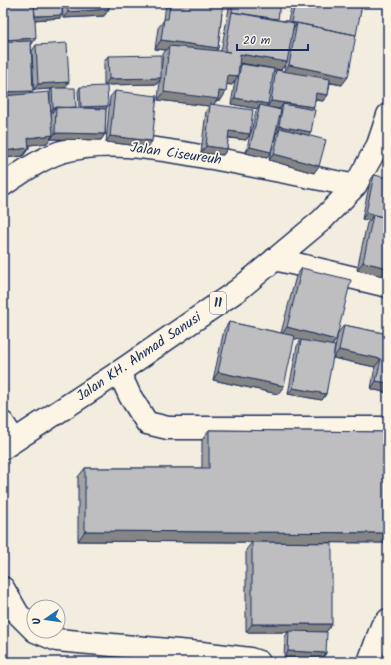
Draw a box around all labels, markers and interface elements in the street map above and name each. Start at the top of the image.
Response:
scale bar [237,26,308,52]
text: 20 m [243,31,271,50]
street label: Jalan Ciseureuh [129,137,223,171]
road number: 11 [210,292,226,314]
street label: Jalan KH. Ahmad Sanusi [72,307,206,407]
north arrow [26,599,66,639]
text: U [28,615,47,626]

